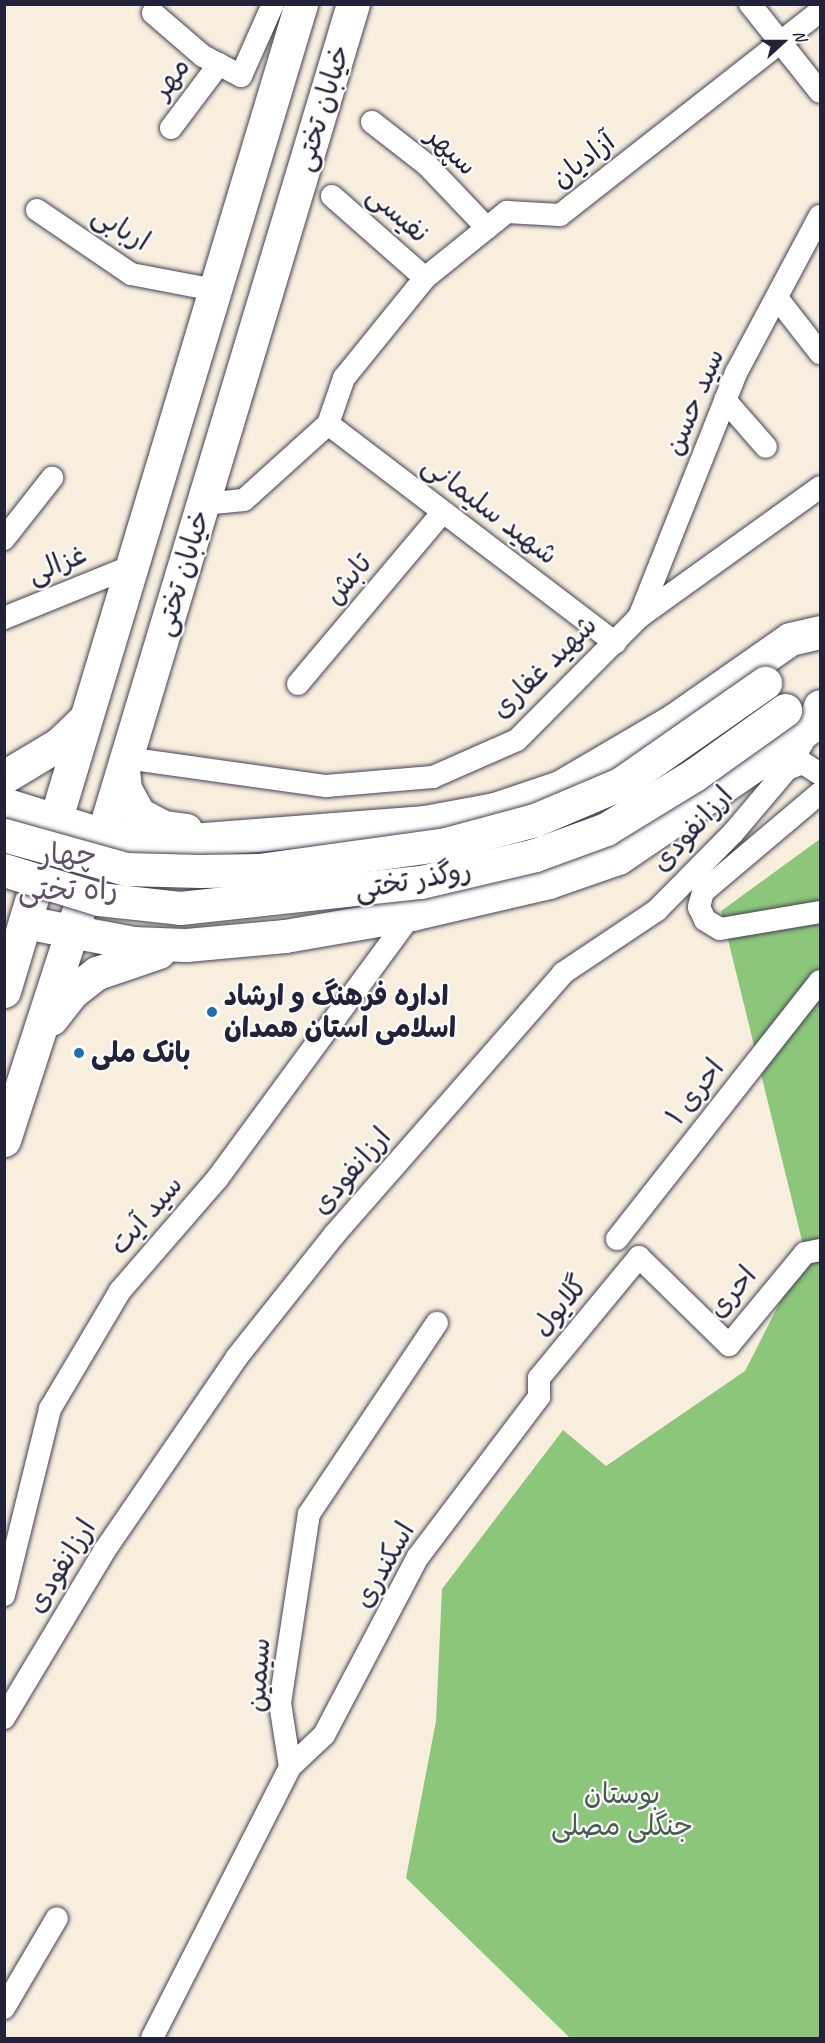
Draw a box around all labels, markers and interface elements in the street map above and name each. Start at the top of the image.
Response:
north arrow [753,12,813,72]
text: N [789,27,811,44]
street label: خیابان تختی [287,41,357,175]
street label: مهر [145,51,197,105]
street label: سپهر [420,119,484,183]
street label: آزادیان [544,125,622,195]
street label: نفیسی [360,178,436,250]
street label: اربابی [86,198,156,258]
street label: سید حسن [656,343,732,461]
street label: شهید سلیمانی [416,448,564,572]
street label: خیابان تختی [147,506,217,640]
street label: غزالی [22,537,92,591]
street label: تابش [317,547,379,611]
street label: شهید غفاری [484,608,604,726]
street label: ارزانفودی [644,779,740,879]
district label: چهار راه تختی [18,836,118,906]
street label: روگذر تختی [352,853,474,907]
place label: اداره فرهنگ و ارشاد اسلامی استان همدان [224,979,456,1045]
marker: اداره فرهنگ و ارشاد اسلامی استان همدان [205,1005,219,1019]
place label: بانک ملی [91,1036,191,1070]
marker: بانک ملی [72,1046,86,1060]
street label: احری ۱ [659,1052,731,1132]
street label: ارزانفودی [304,1121,398,1221]
street label: سید آیت [102,1168,190,1262]
street label: احری [700,1259,764,1325]
street label: گلایول [525,1269,595,1343]
street label: ارزانفودی [19,1513,103,1619]
street label: اسکندری [346,1516,422,1614]
street label: سیمین [239,1637,277,1713]
park label: بوستان جنگلی مصلی [551,1777,693,1843]

